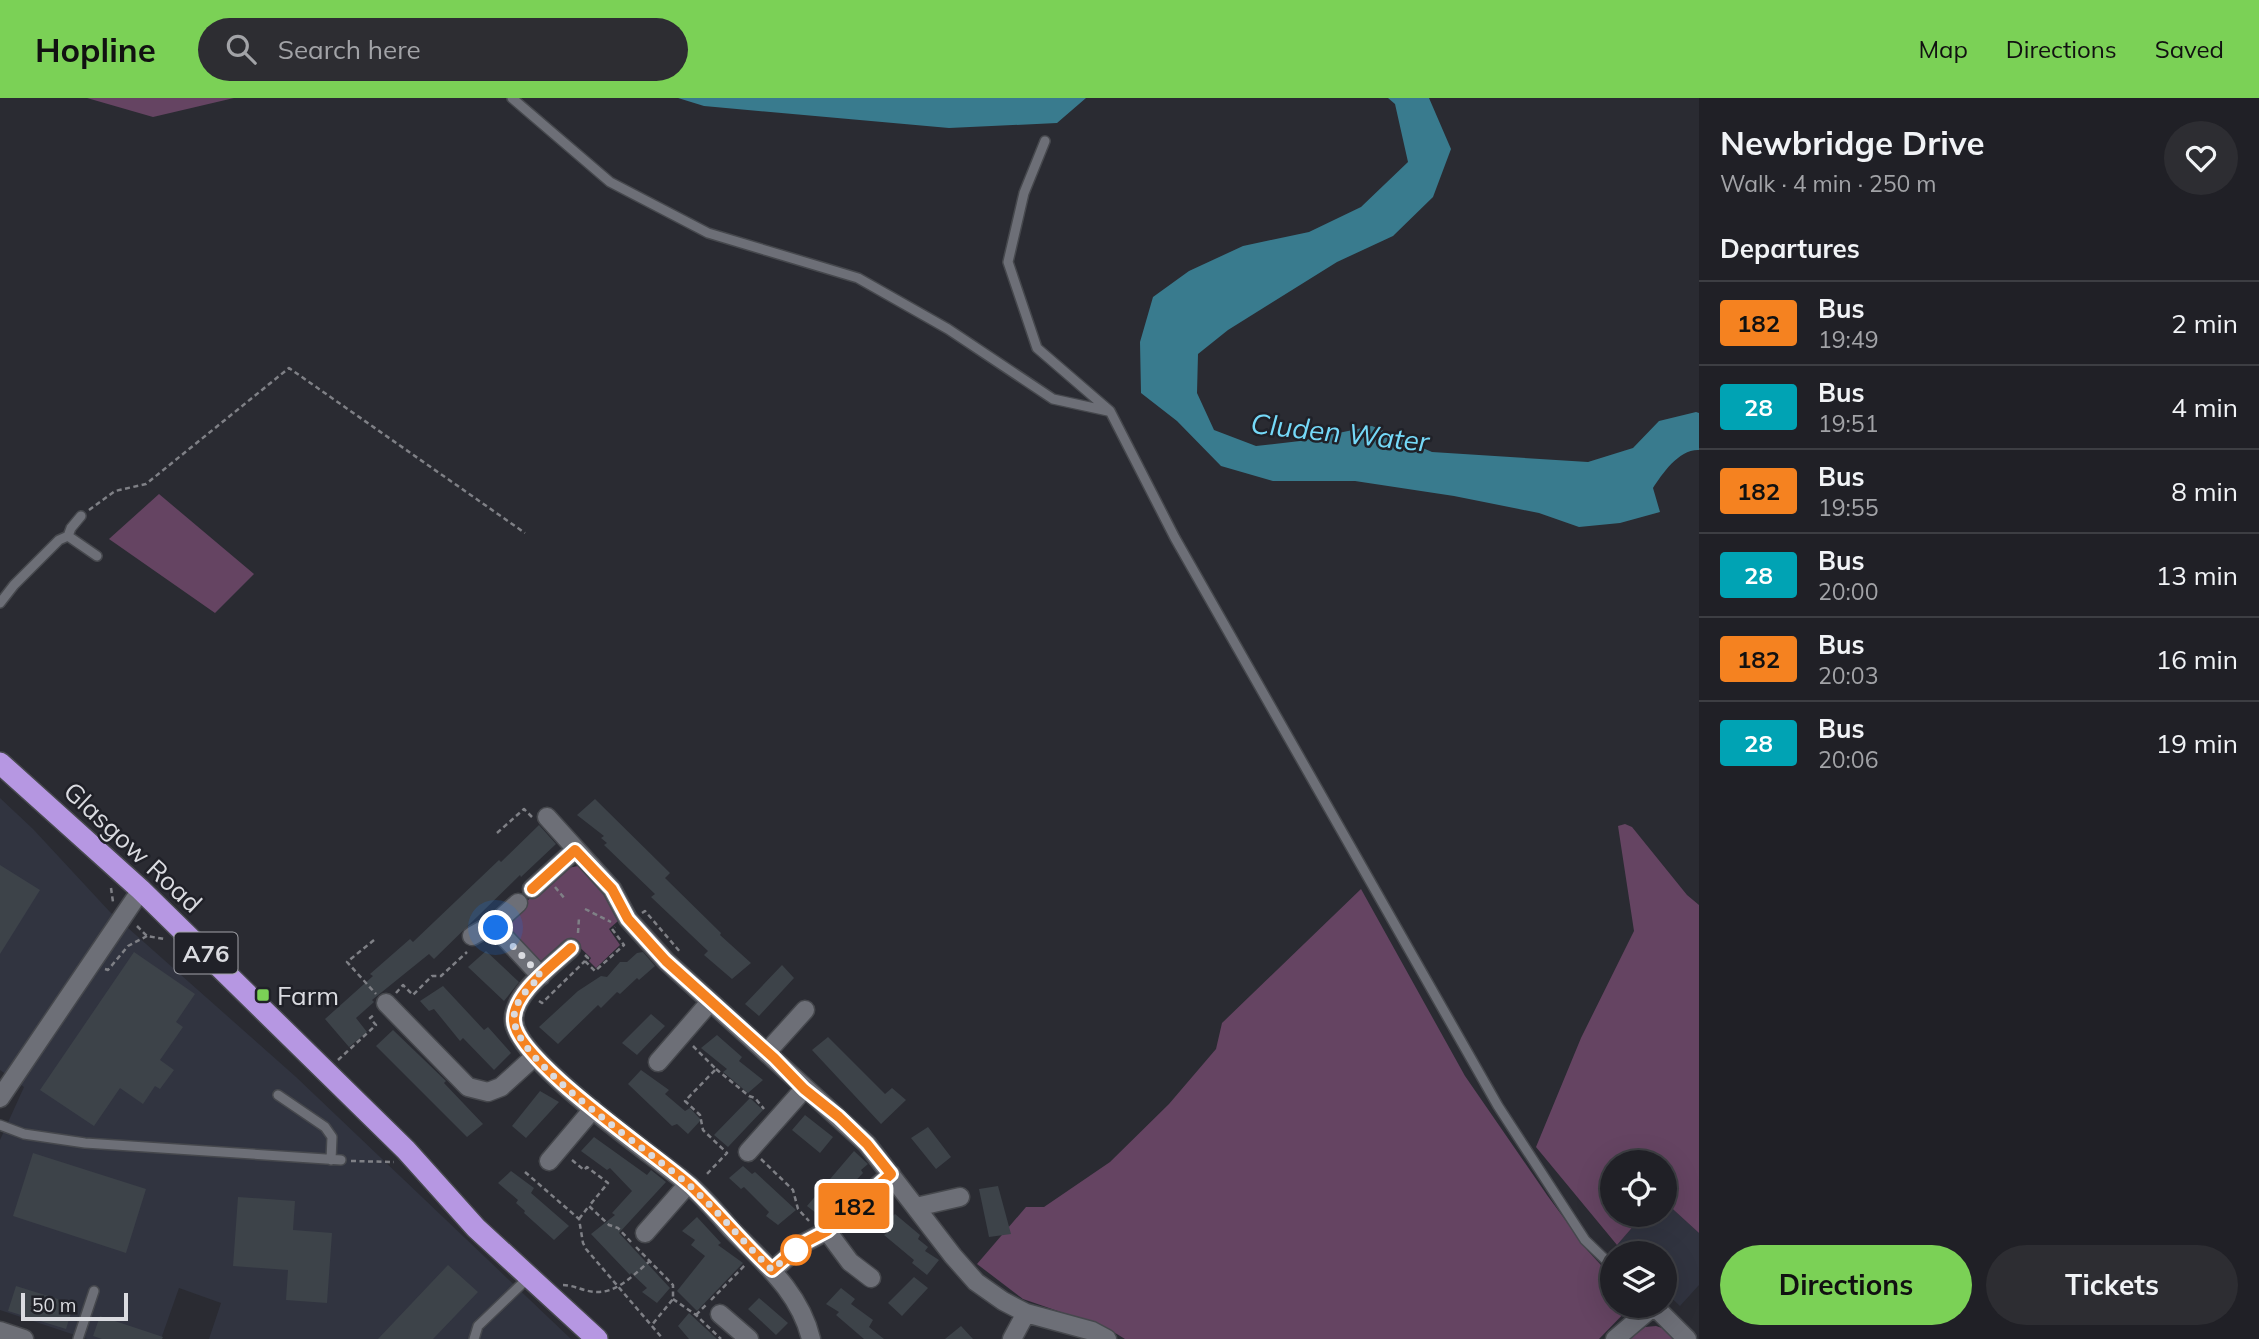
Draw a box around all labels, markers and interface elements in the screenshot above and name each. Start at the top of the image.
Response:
search box [198,18,688,81]
text: Hopline [35,29,156,70]
icon: search [222,30,260,68]
text: Search here [278,33,421,66]
text: Map [1918,34,1968,64]
text: Directions [2006,34,2117,64]
text: Saved [2155,34,2224,64]
button: heart [2164,121,2238,195]
text: Newbridge Drive [1720,122,1984,163]
text: Walk · 4 min · 250 m [1720,169,1937,198]
text: Departures [1720,232,1860,265]
text: Bus [1818,292,1864,325]
text: 2 min [2171,307,2238,340]
text: 182 [1737,308,1780,338]
text: 19:49 [1818,325,1878,354]
text: Bus [1818,376,1864,409]
text: 4 min [2171,391,2238,424]
text: 28 [1744,392,1773,422]
water label: Cluden Water [1249,405,1433,459]
text: 19:51 [1818,409,1878,438]
text: Bus [1818,460,1864,493]
text: 8 min [2171,475,2238,508]
text: 182 [1737,476,1780,506]
text: 19:55 [1818,493,1878,522]
text: Bus [1818,544,1864,577]
text: 13 min [2156,559,2238,592]
text: 28 [1744,560,1773,590]
text: 20:00 [1818,577,1878,606]
text: Bus [1818,628,1864,661]
text: 16 min [2156,643,2238,676]
text: 182 [1737,644,1780,674]
text: 20:03 [1818,661,1878,690]
text: Bus [1818,712,1864,745]
text: 19 min [2156,727,2238,760]
text: 28 [1744,728,1773,758]
text: 20:06 [1818,745,1878,774]
street label: Glasgow Road [57,775,209,919]
your location [478,910,513,945]
road number: A76 [174,932,238,974]
place label: Farm [277,979,339,1012]
marker: Farm [255,987,271,1003]
map controls [1600,1150,1677,1318]
button: locate [1600,1150,1677,1227]
line badge: 182 [814,1183,894,1229]
text: 182 [832,1191,876,1221]
unlabelled marker [781,1235,811,1265]
button: layers [1600,1241,1677,1318]
button: Directions [1720,1245,1972,1325]
button: Tickets [1986,1245,2238,1325]
scale bar [21,1290,128,1322]
text: 50 m [32,1293,76,1317]

